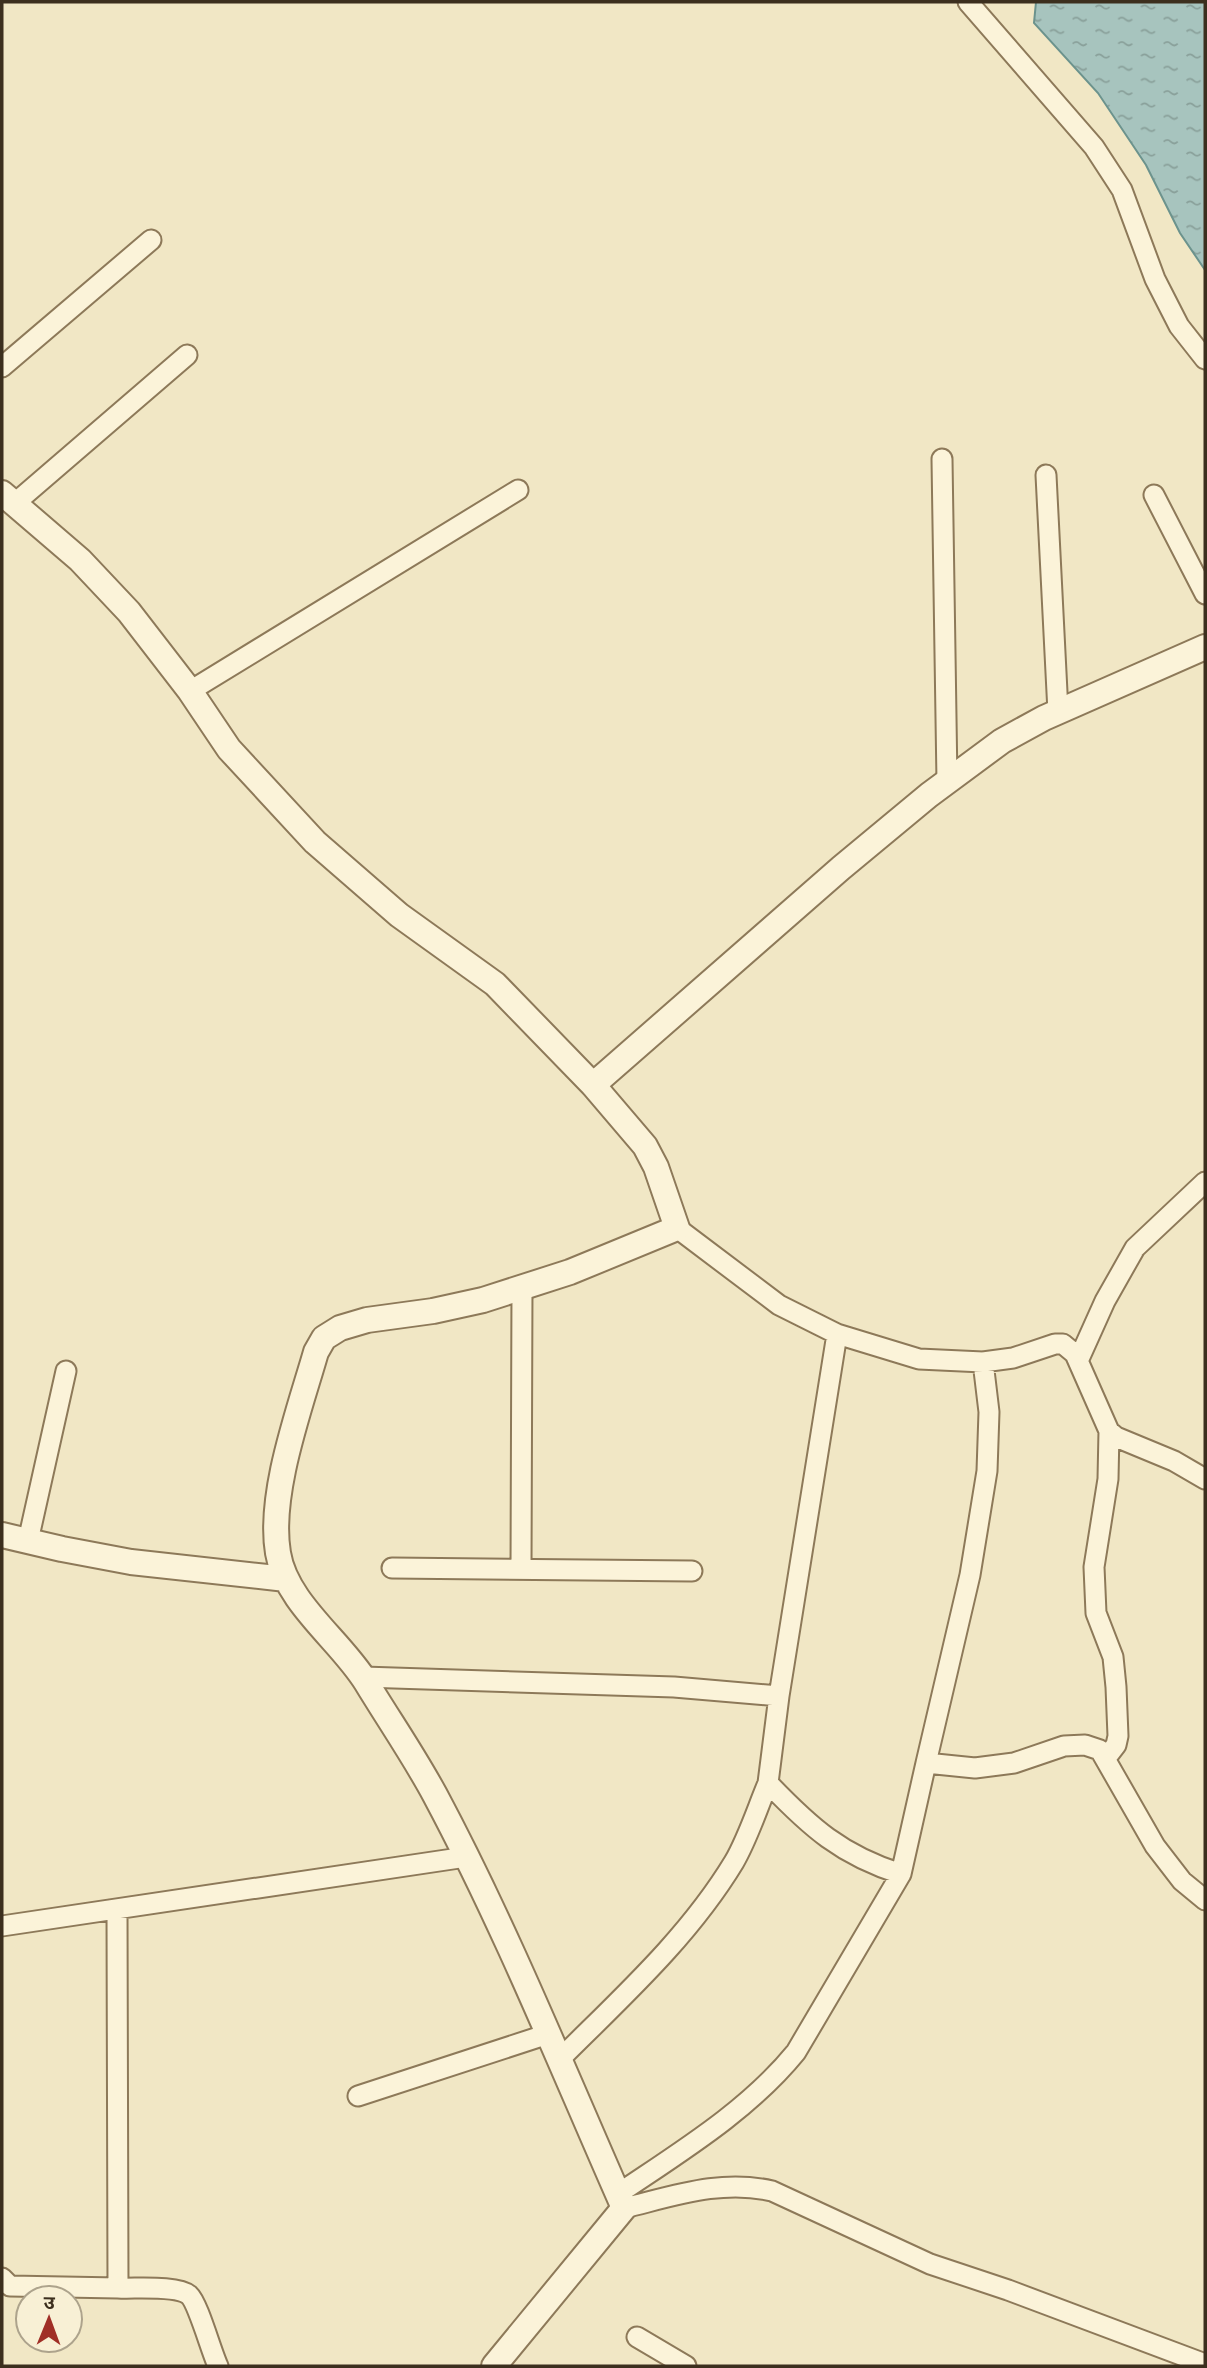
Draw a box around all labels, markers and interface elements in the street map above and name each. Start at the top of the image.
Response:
north arrow [14,2284,84,2354]
text: उ [44,2287,56,2315]

